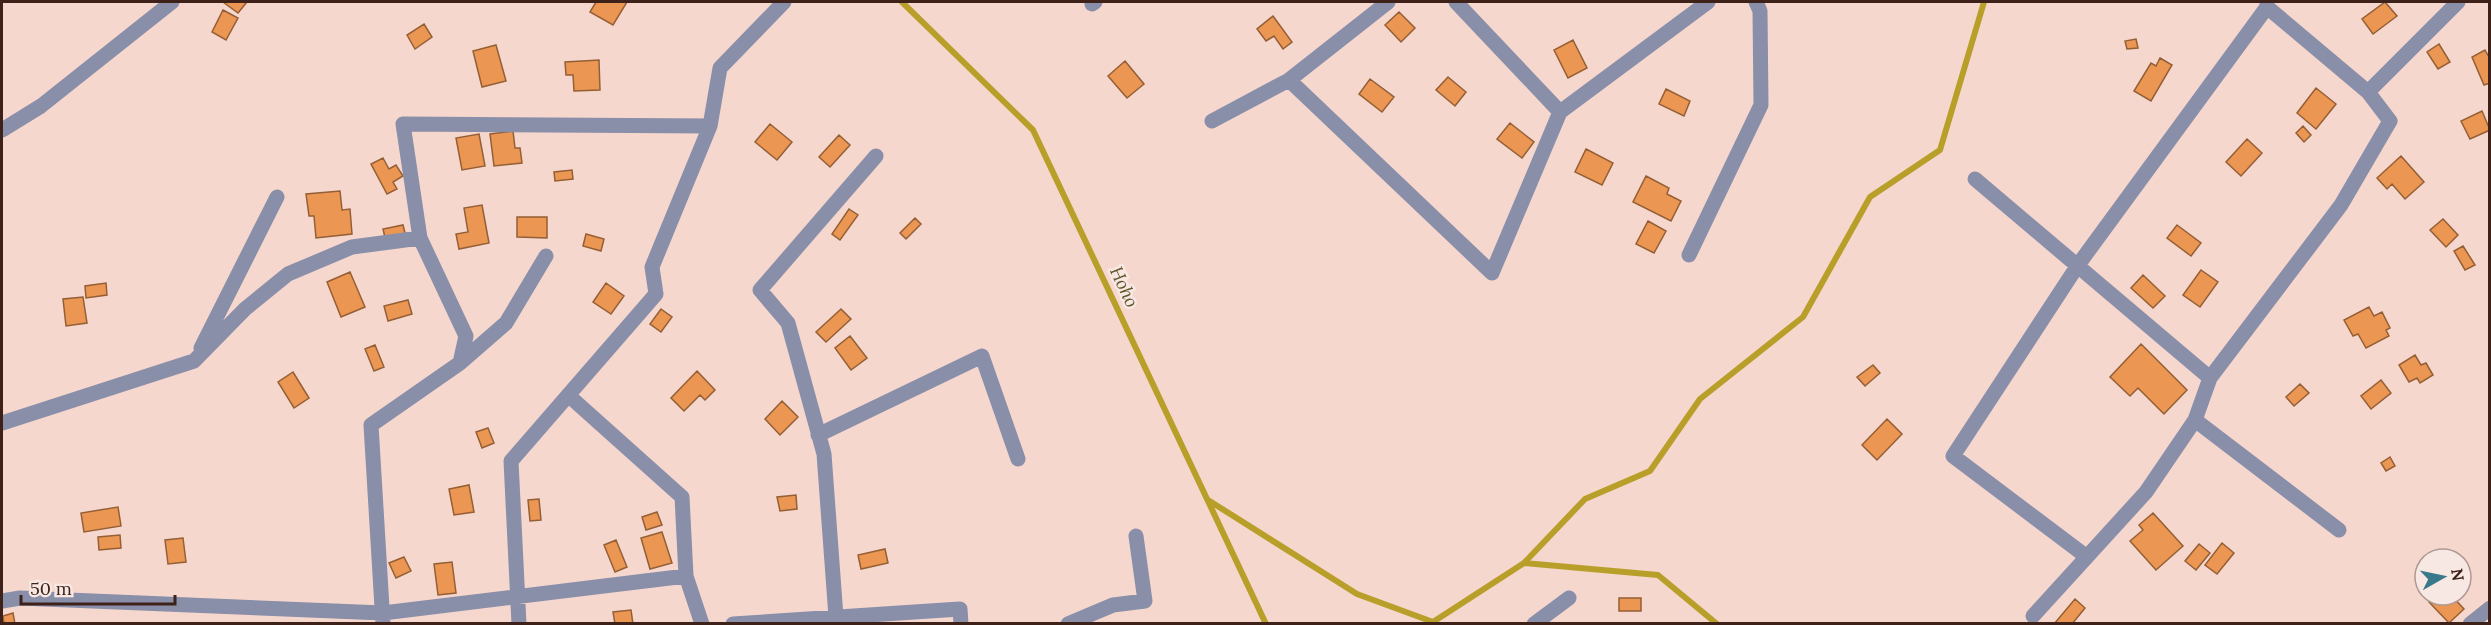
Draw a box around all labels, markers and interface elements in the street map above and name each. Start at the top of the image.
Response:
water label: Hoho [1105,263,1144,311]
north arrow [2413,547,2473,607]
text: N [2447,567,2469,582]
scale bar [21,568,176,606]
text: 50 m [30,577,72,600]

